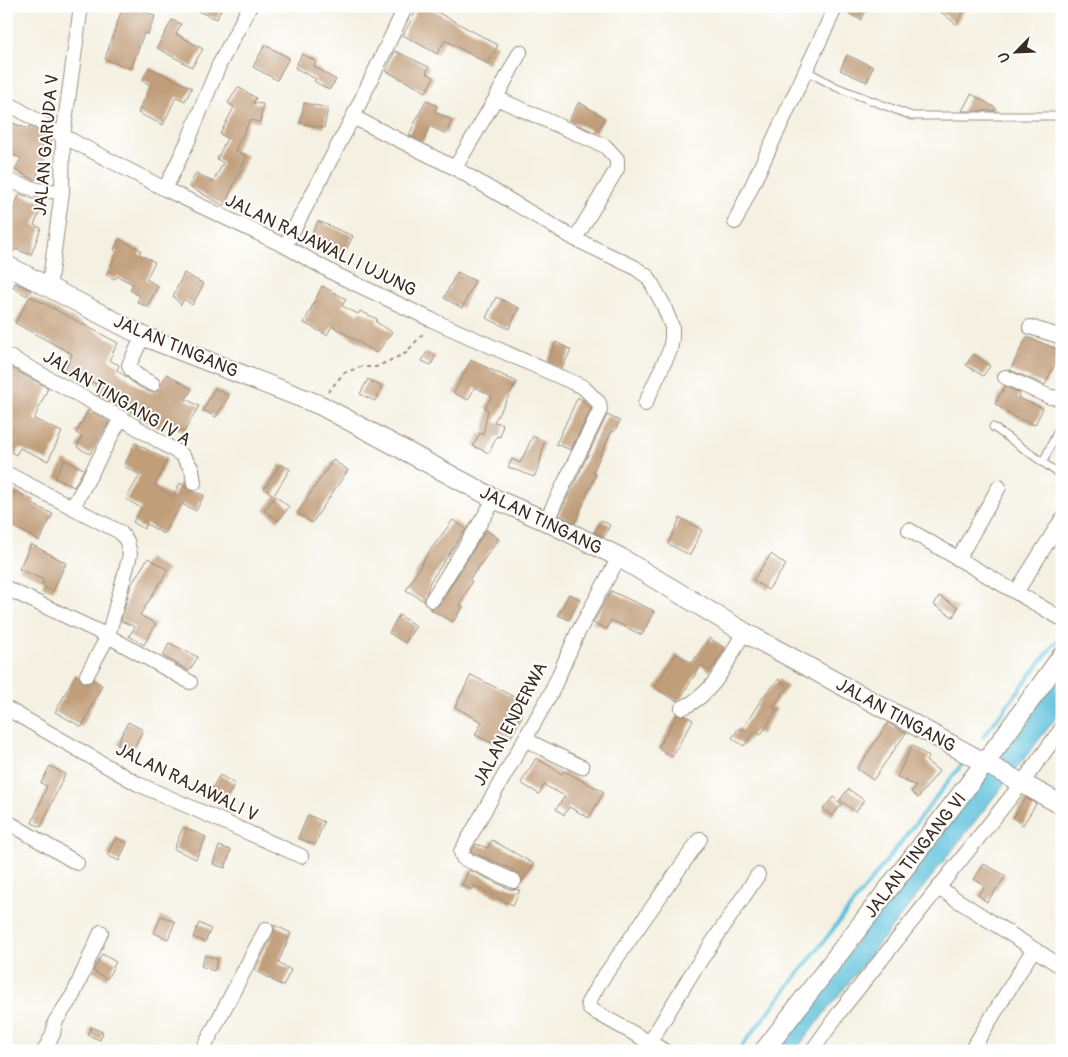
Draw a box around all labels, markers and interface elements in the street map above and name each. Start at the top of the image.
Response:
north arrow [990,28,1040,78]
text: U [995,49,1014,65]
street label: JALAN GARUDA V [29,73,64,217]
street label: JALAN RAJAWALI I UJUNG [221,189,420,302]
street label: JALAN TINGANG [110,310,242,383]
street label: JALAN TINGANG IV A [39,345,195,452]
street label: JALAN TINGANG [476,481,606,560]
street label: JALAN ENDERWA [468,658,553,790]
street label: JALAN TINGANG [832,673,960,758]
street label: JALAN RAJAWALI V [112,738,262,827]
street label: JALAN TINGANG VI [859,788,972,923]

